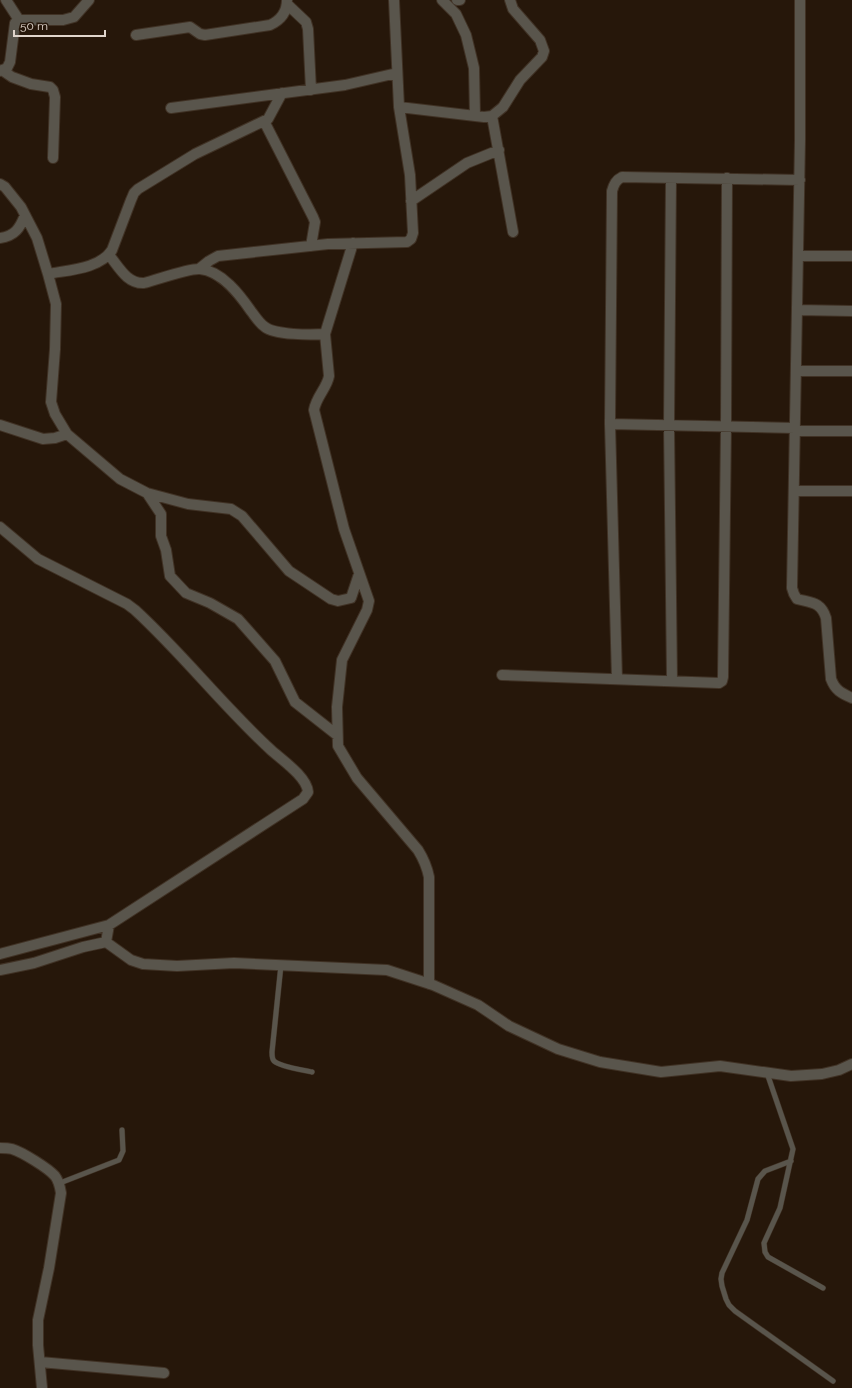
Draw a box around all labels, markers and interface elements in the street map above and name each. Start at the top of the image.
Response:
scale bar [14,12,105,38]
text: 50 m [20,19,48,33]

